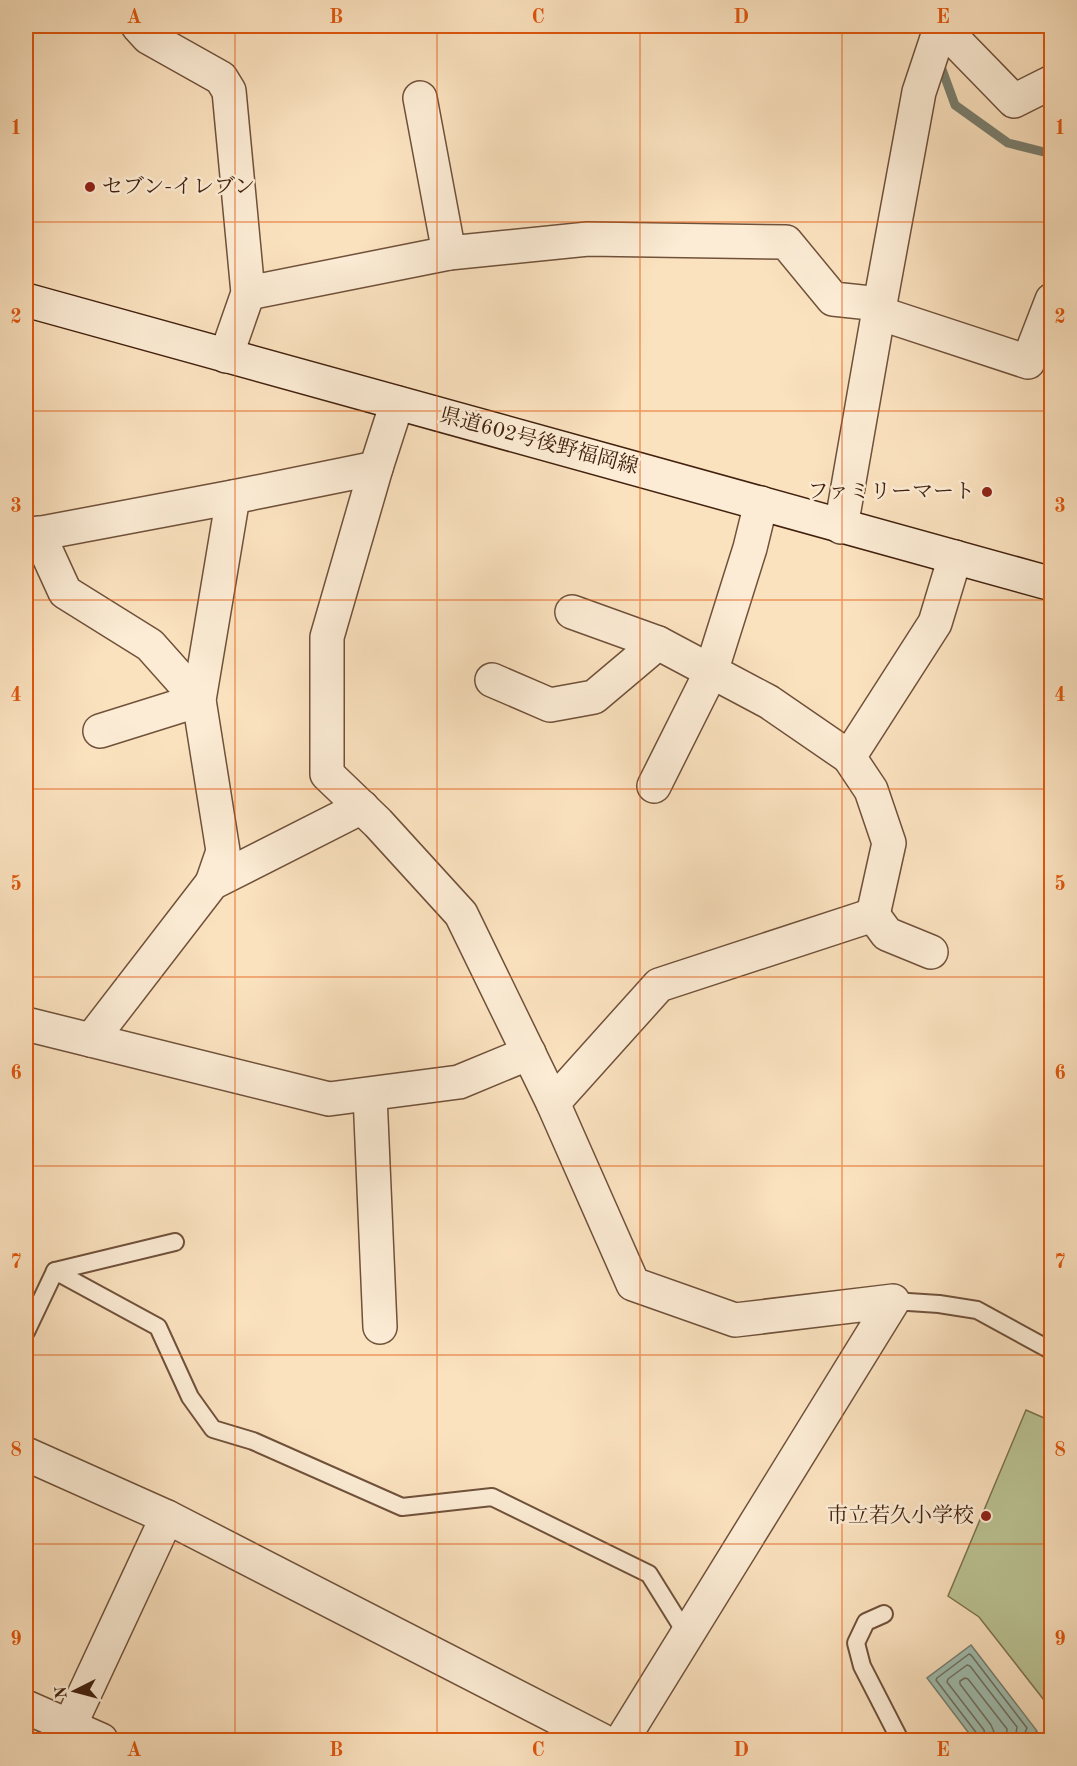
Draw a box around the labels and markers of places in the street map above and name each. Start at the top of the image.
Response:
place label: セブン-イレブン [102,175,255,198]
marker: セブン-イレブン [83,180,97,194]
place label: ファミリーマート [807,482,975,503]
marker: ファミリーマート [980,485,994,499]
place label: 市立若久小学校 [827,1504,974,1527]
marker: 市立若久小学校 [979,1509,993,1523]

